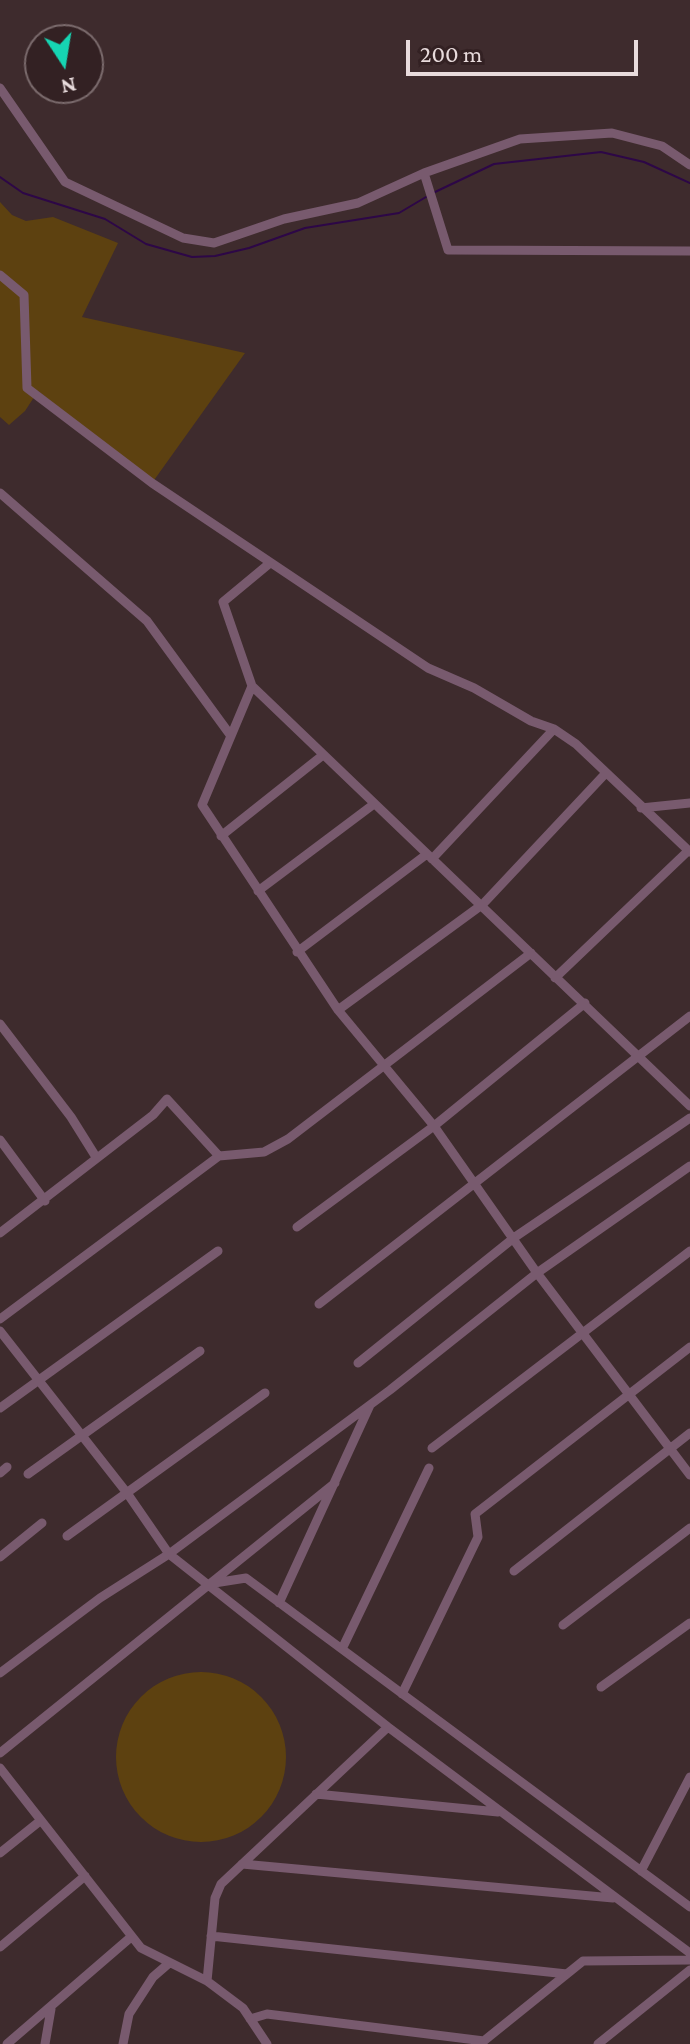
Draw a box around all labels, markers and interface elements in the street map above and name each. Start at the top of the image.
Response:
north arrow [24,24,104,104]
scale bar [410,24,642,74]
text: 200 m [420,40,482,67]
text: N [59,72,79,100]

